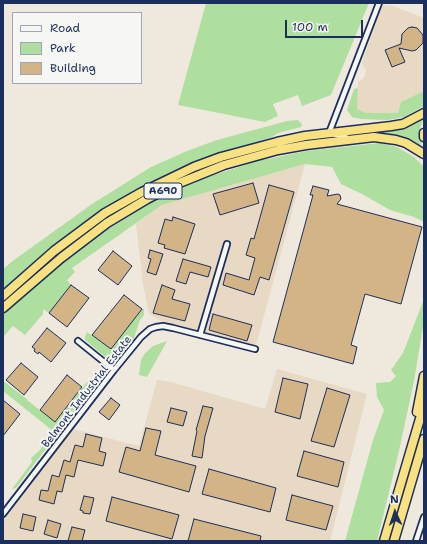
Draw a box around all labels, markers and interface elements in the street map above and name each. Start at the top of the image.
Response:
legend [12,12,142,84]
scale bar [287,12,365,38]
text: 100 m [292,19,328,35]
text: Road [50,20,80,36]
text: Park [50,40,76,56]
text: Building [50,60,96,76]
road number: A690 [144,183,182,199]
street label: Belmont Industrial Estate [39,334,135,450]
north arrow [375,492,415,532]
text: N [390,492,399,507]

